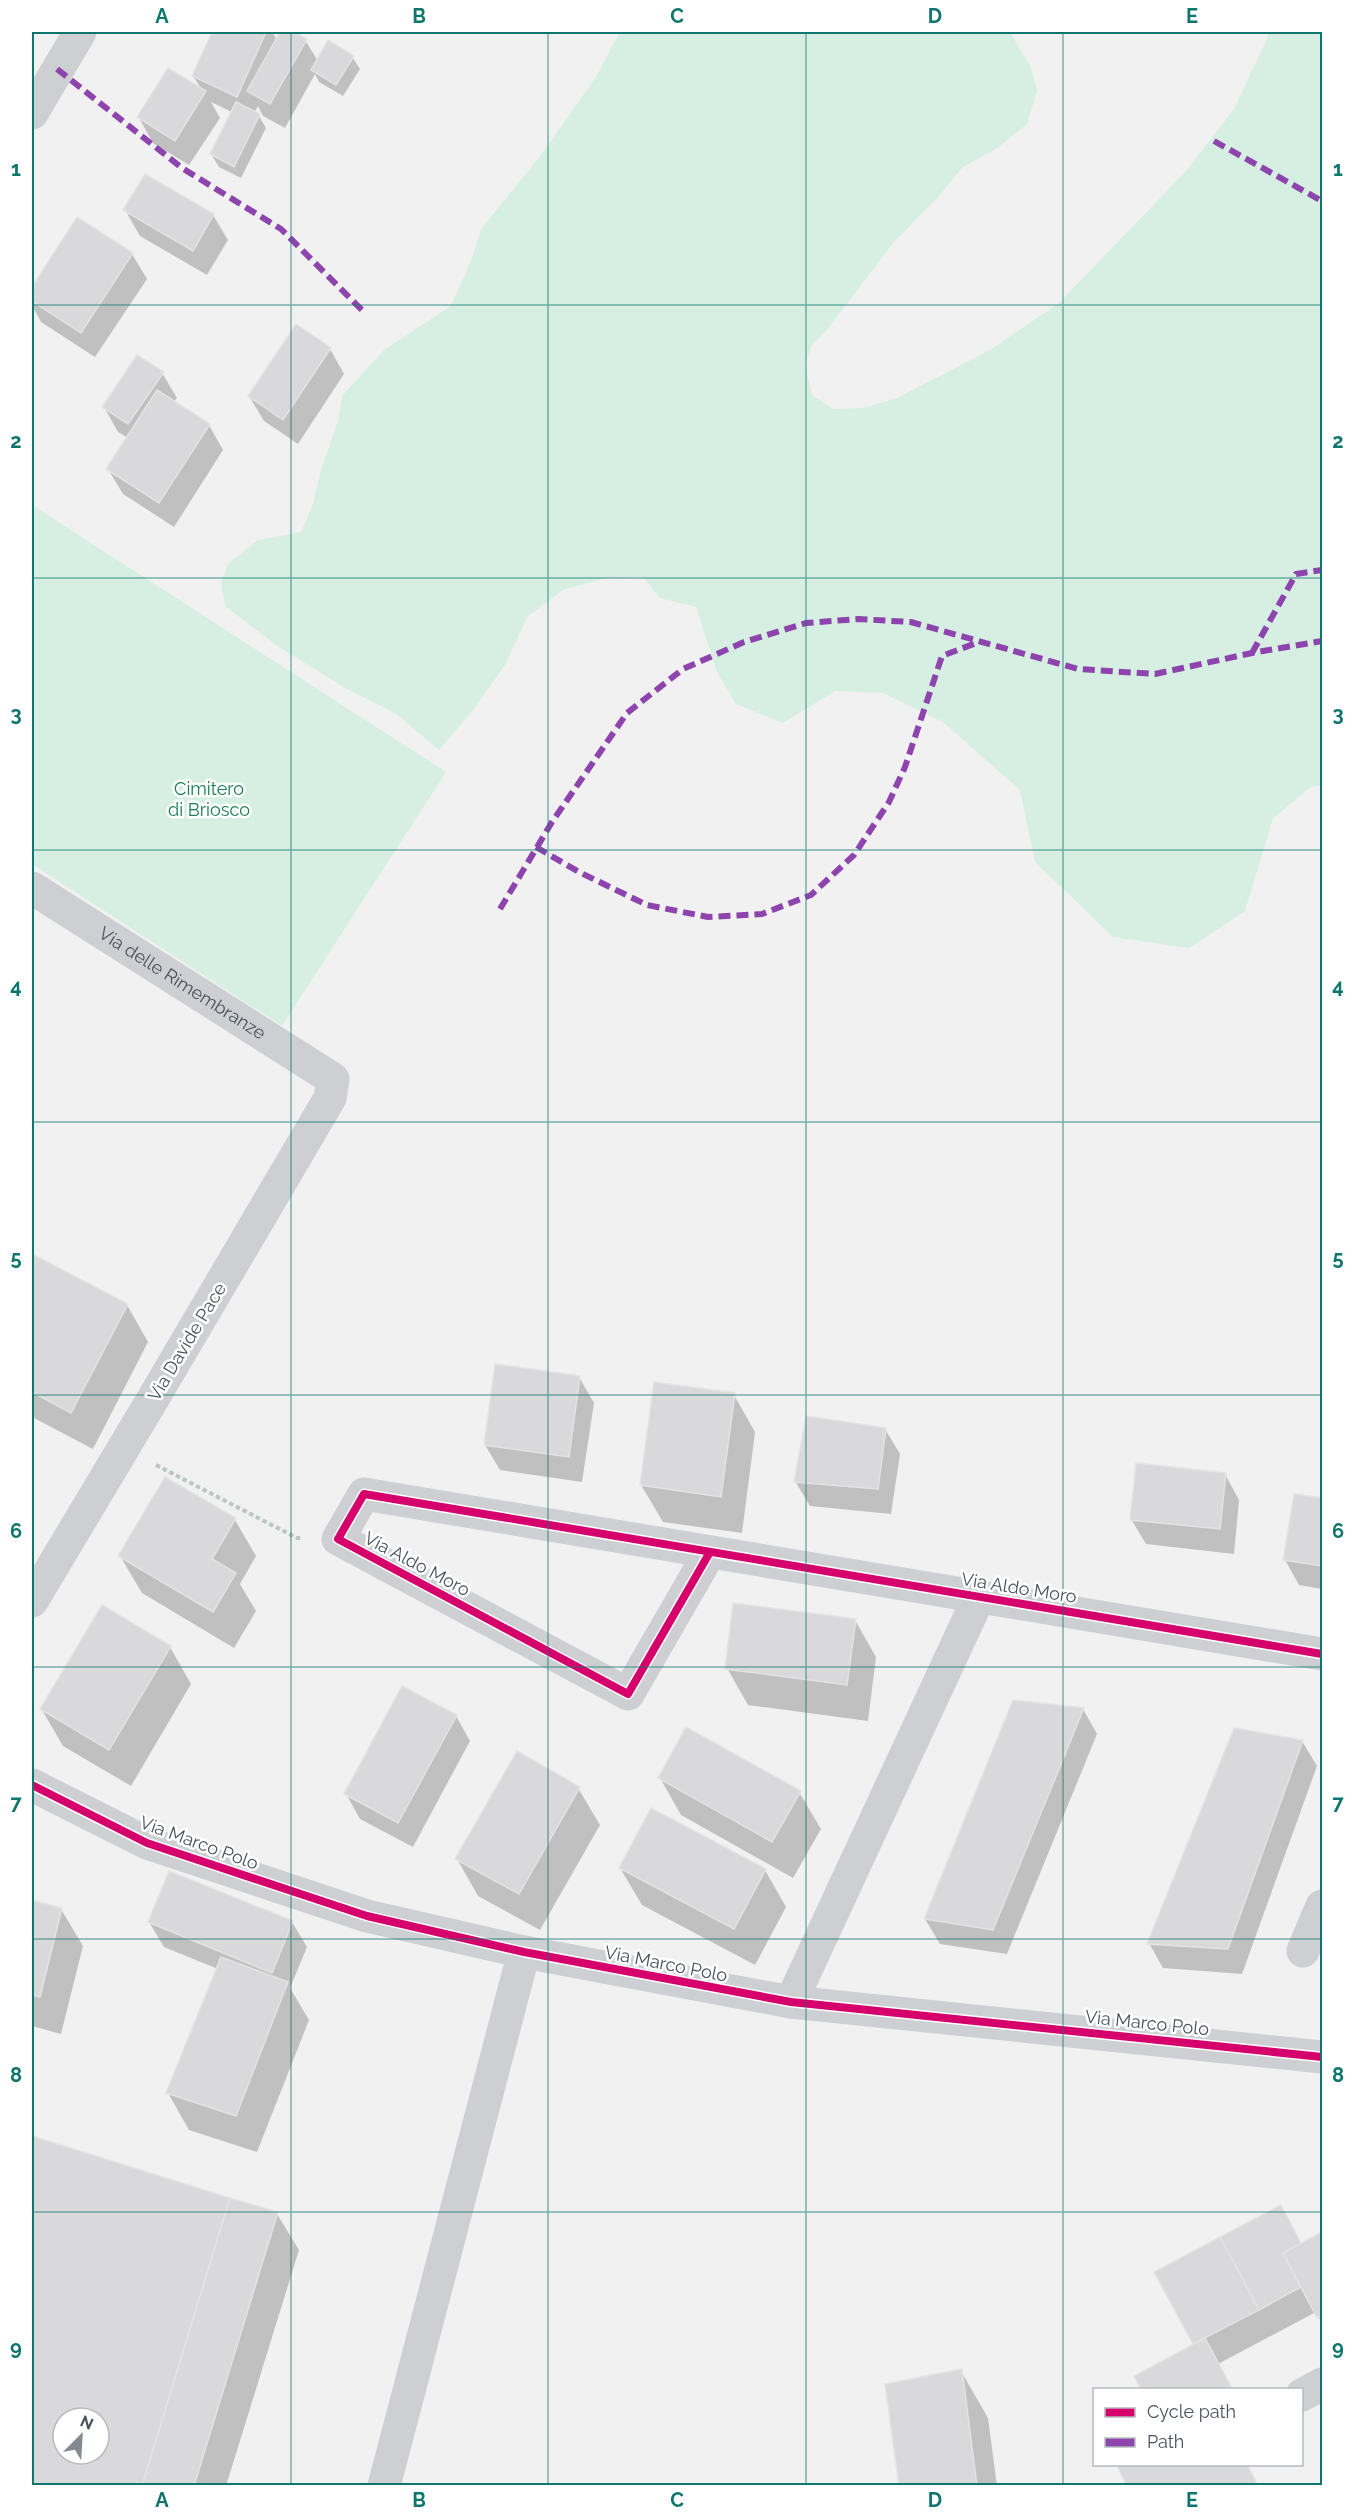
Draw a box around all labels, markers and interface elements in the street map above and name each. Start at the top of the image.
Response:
text: A [155,4,169,28]
text: B [412,4,426,28]
text: C [670,4,684,28]
text: D [928,4,942,28]
text: E [1186,4,1198,28]
text: 1 [11,157,21,181]
text: 1 [1333,157,1343,181]
text: 2 [10,429,22,453]
text: 2 [1332,429,1344,453]
text: 3 [10,702,22,726]
text: 3 [1332,702,1344,726]
park label: Cimitero di Briosco [168,778,250,820]
street label: Via delle Rimembranze [95,922,270,1044]
text: 4 [10,974,22,998]
text: 4 [1332,974,1344,998]
text: 5 [10,1246,22,1270]
text: 5 [1332,1246,1344,1270]
street label: Via Davide Pace [143,1279,230,1405]
text: 6 [10,1519,22,1543]
text: 6 [1332,1519,1344,1543]
street label: Via Aldo Moro [361,1527,474,1600]
street label: Via Aldo Moro [960,1568,1079,1607]
text: 7 [10,1791,22,1815]
text: 7 [1332,1791,1344,1815]
street label: Via Marco Polo [137,1811,262,1874]
street label: Via Marco Polo [603,1941,729,1986]
street label: Via Marco Polo [1084,2006,1210,2039]
text: 8 [10,2063,22,2087]
text: 8 [1332,2063,1344,2087]
text: 9 [10,2336,22,2360]
text: 9 [1332,2336,1344,2360]
legend [1093,2388,1303,2466]
text: Cycle path [1147,2401,1236,2422]
north arrow [51,2406,111,2466]
text: N [77,2412,96,2434]
text: Path [1147,2431,1184,2452]
text: A [155,2488,169,2512]
text: B [412,2488,426,2512]
text: C [670,2488,684,2512]
text: D [928,2488,942,2512]
text: E [1186,2488,1198,2512]

